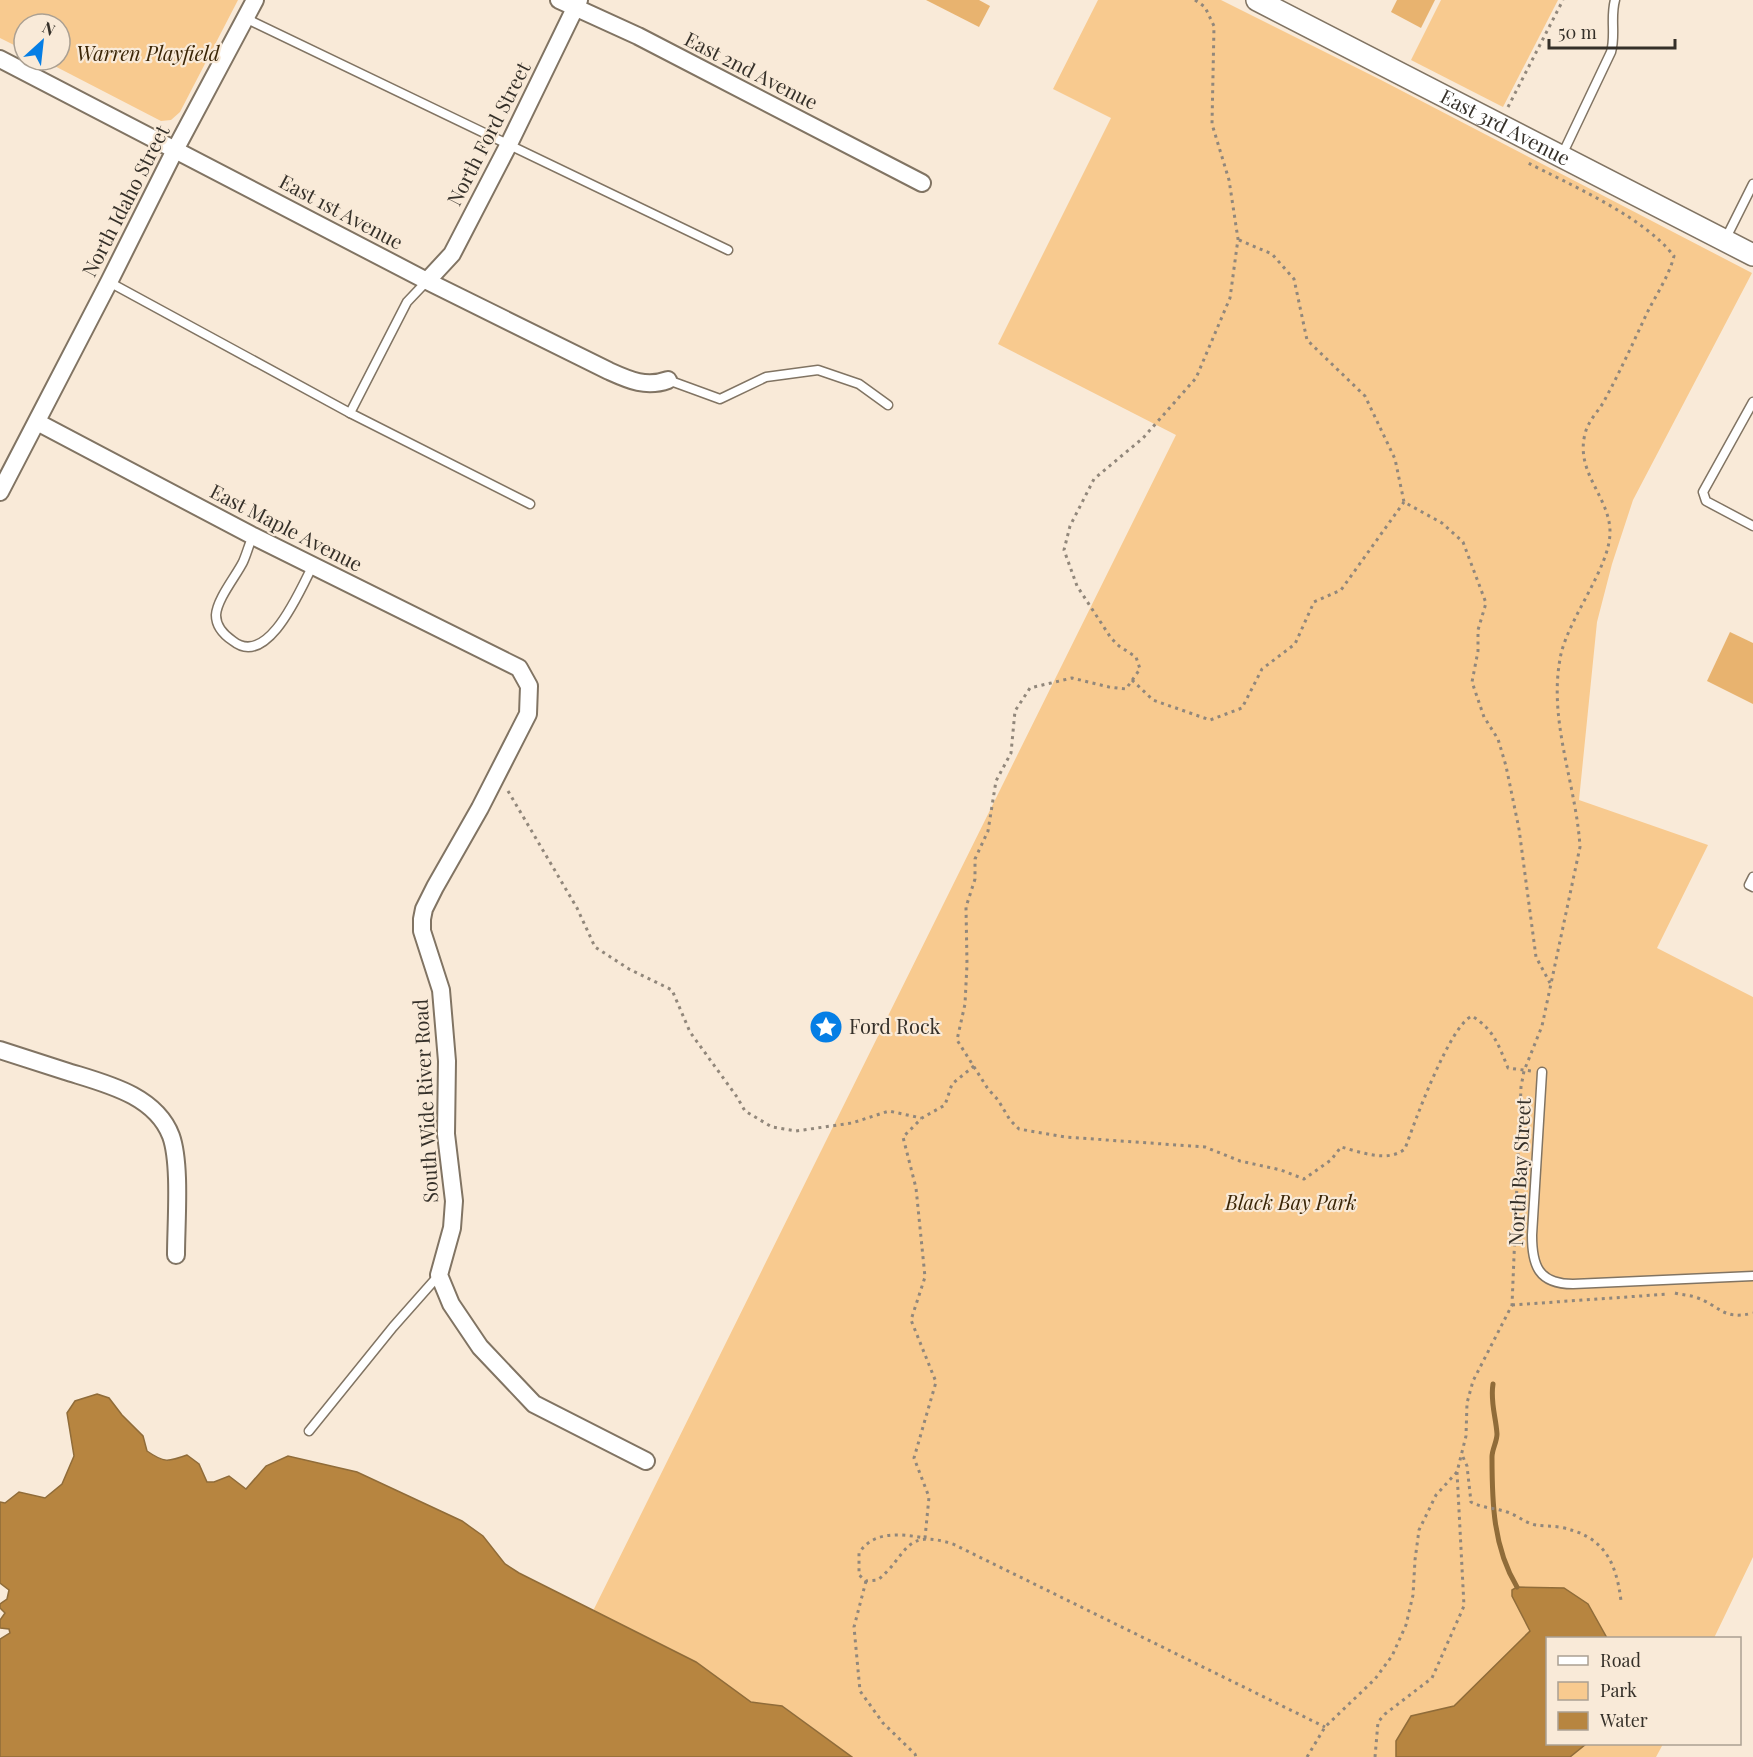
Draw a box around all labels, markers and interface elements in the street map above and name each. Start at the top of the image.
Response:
north arrow [12,12,72,72]
scale bar [1549,12,1675,50]
text: N [39,16,59,40]
text: 50 m [1558,20,1597,44]
street label: East 2nd Avenue [680,24,823,115]
park label: Warren Playfield [76,39,221,66]
street label: North Ford Street [440,56,536,210]
street label: East 3rd Avenue [1436,82,1575,171]
street label: North Idaho Street [75,119,175,281]
street label: East 1st Avenue [275,167,408,255]
street label: East Maple Avenue [206,477,367,577]
street label: South Wide River Road [406,998,443,1204]
place icon: Ford Rock [808,1009,844,1045]
place label: Ford Rock [849,1012,941,1039]
street label: North Bay Street [1501,1096,1536,1247]
park label: Black Bay Park [1224,1188,1357,1215]
legend [1546,1637,1741,1745]
text: Road [1600,1648,1641,1672]
text: Park [1600,1678,1637,1702]
text: Water [1599,1708,1648,1732]

